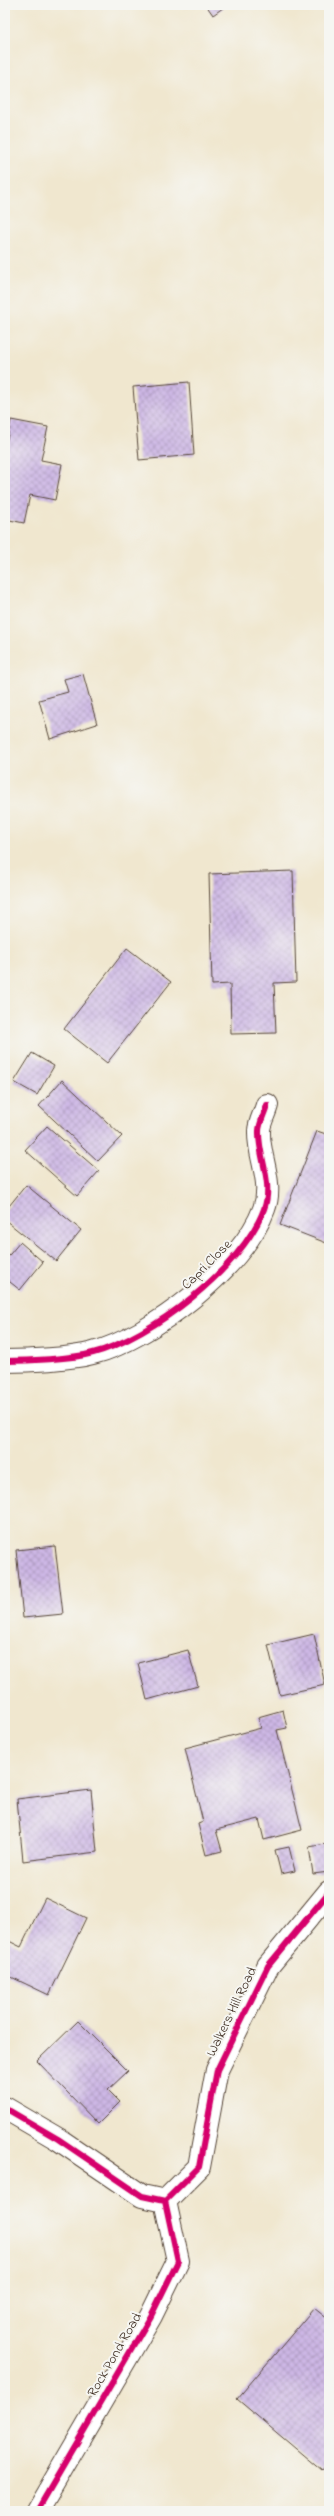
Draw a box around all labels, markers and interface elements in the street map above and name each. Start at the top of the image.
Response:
street label: Capri Close [177,1234,238,1295]
street label: Walkers Hill Road [201,1963,263,2060]
street label: Rock Pond Road [82,2309,148,2401]

